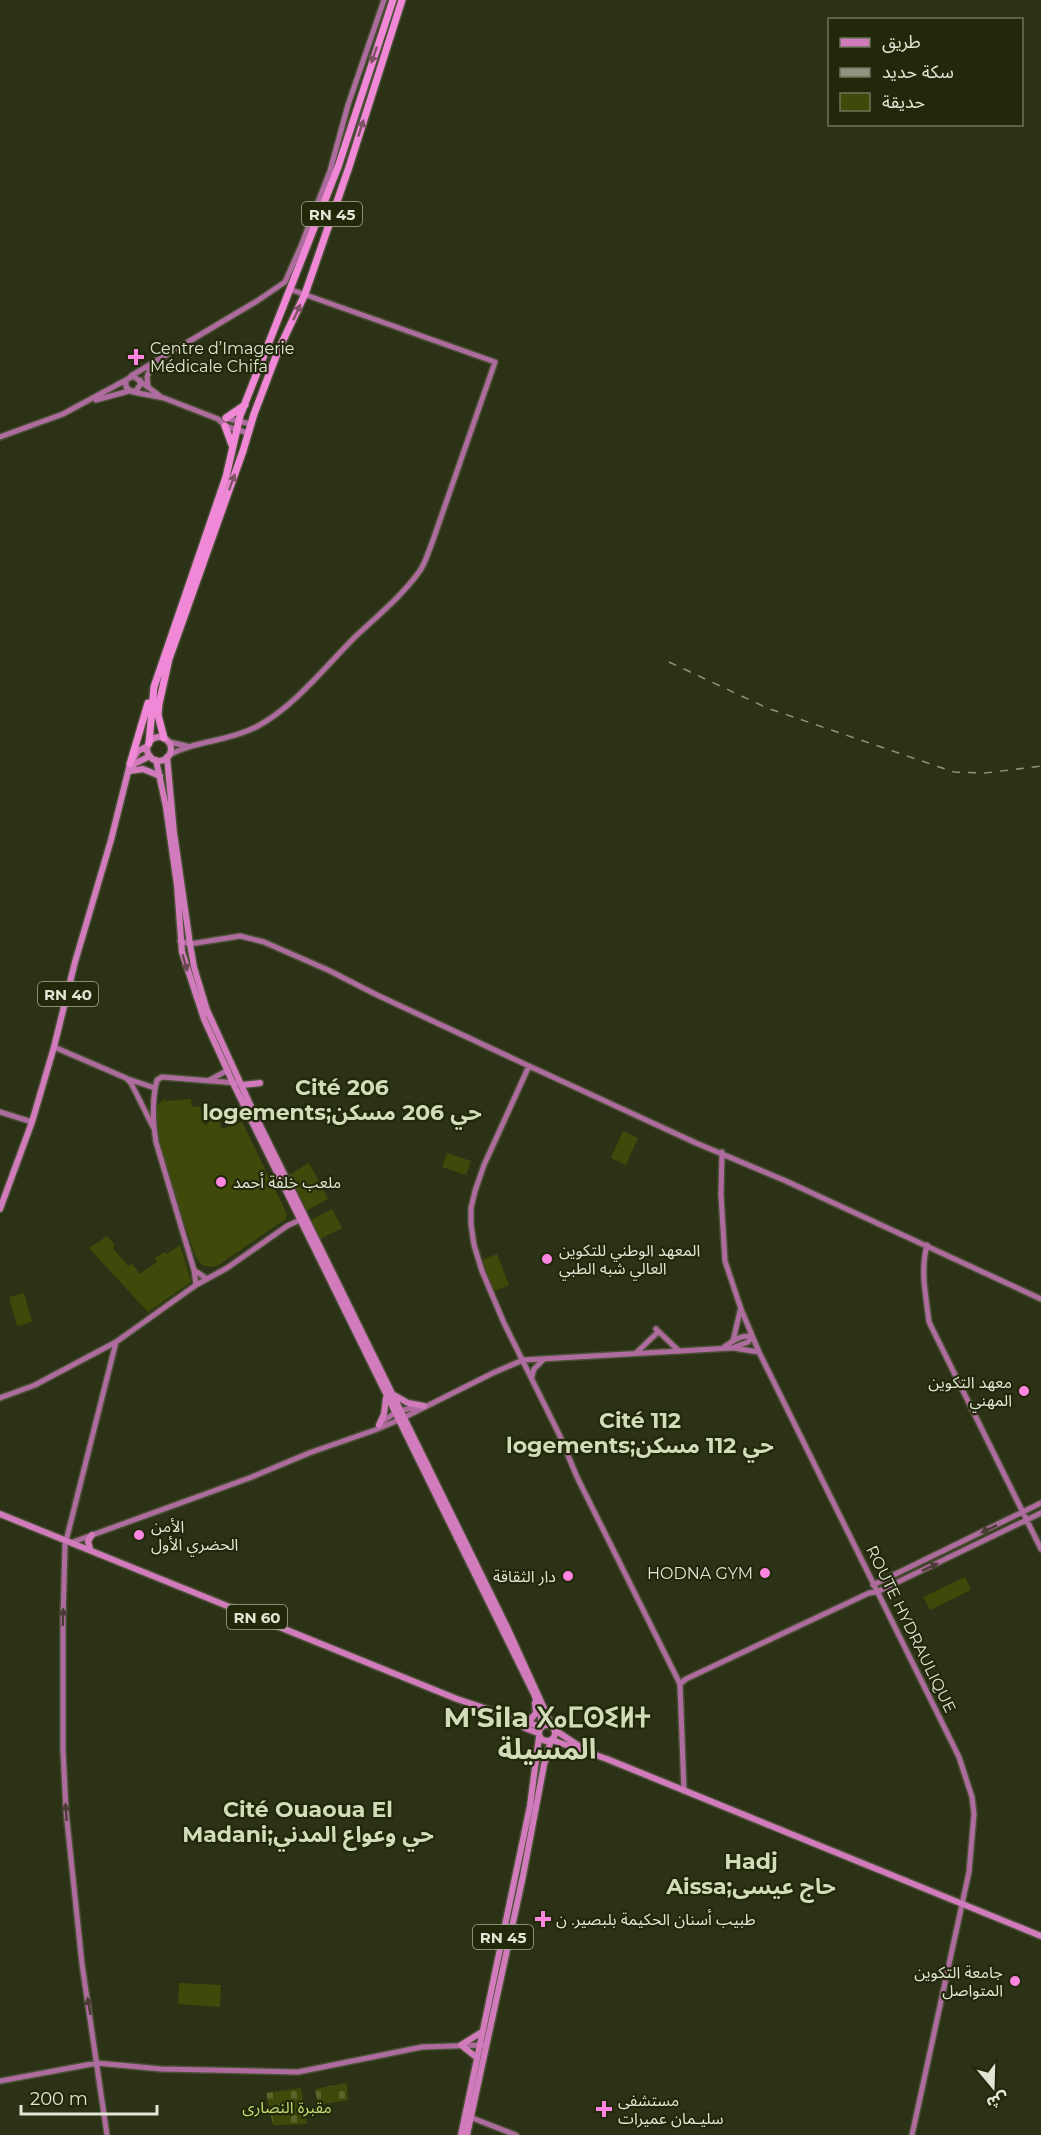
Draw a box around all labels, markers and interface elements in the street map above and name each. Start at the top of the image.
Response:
legend [828,18,1023,126]
text: طريق [882,31,921,53]
one-way arrow [369,46,379,64]
text: سكة حديد [882,61,954,83]
text: حديقة [882,91,925,113]
one-way arrow [357,119,366,137]
road number: RN 45 [302,202,362,226]
one-way arrow [292,303,301,320]
place label: Centre d’Imagerie Médicale Chifa [150,339,294,376]
marker: Centre d’Imagerie Médicale Chifa [127,348,145,366]
one-way arrow [228,473,238,491]
one-way arrow [181,954,190,972]
road number: RN 40 [38,982,98,1006]
district label: Cité 206 logements;حي 206 مسكن [202,1074,482,1130]
place label: ملعب خلفة أحمد [233,1172,341,1192]
marker: ملعب خلفة أحمد [214,1175,228,1189]
place label: المعهد الوطني للتكوين العالي شبه الطبي [559,1241,700,1280]
marker: المعهد الوطني للتكوين العالي شبه الطبي [540,1252,554,1266]
place label: معهد التكوين المهني [928,1373,1012,1412]
marker: معهد التكوين المهني [1017,1384,1031,1398]
district label: Cité 112 logements;حي 112 مسكن [506,1407,774,1463]
place label: الأمن الحضري الأول [151,1517,238,1556]
one-way arrow [980,1524,997,1534]
marker: الأمن الحضري الأول [132,1528,146,1542]
street label: ROUTE HYDRAULIQUE [862,1542,960,1716]
one-way arrow [922,1562,939,1571]
place label: HODNA GYM [647,1564,753,1583]
marker: HODNA GYM [758,1566,772,1580]
place label: دار الثقاقة [493,1567,556,1586]
marker: دار الثقاقة [561,1569,575,1583]
road number: RN 60 [227,1605,287,1629]
one-way arrow [58,1608,68,1627]
district label: M'Sila ⵝⴰⵎⵙⵉⵍⵜ المسيلة [444,1700,651,1766]
district label: Cité Ouaoua El Madani;حي وعواع المدني [182,1796,434,1852]
one-way arrow [61,1802,71,1821]
district label: Hadj Aissa;حاج عيسى [665,1848,836,1903]
place label: طبيب أسنان الحكيمة بلبصير. ن [556,1909,756,1929]
marker: طبيب أسنان الحكيمة بلبصير. ن [534,1910,552,1928]
road number: RN 45 [473,1925,533,1949]
place label: جامعة التكوين المتواصل [914,1963,1003,2000]
marker: جامعة التكوين المتواصل [1008,1974,1022,1988]
one-way arrow [84,1996,93,2015]
north arrow [963,2057,1023,2117]
scale bar [21,2078,158,2116]
text: 200 m [30,2088,88,2110]
text: ش [984,2088,1011,2113]
place label: مستشفى سليـمان عميرات [618,2091,724,2128]
park label: مقبرة النصارى [242,2098,332,2117]
marker: مستشفى سليـمان عميرات [595,2100,613,2118]

